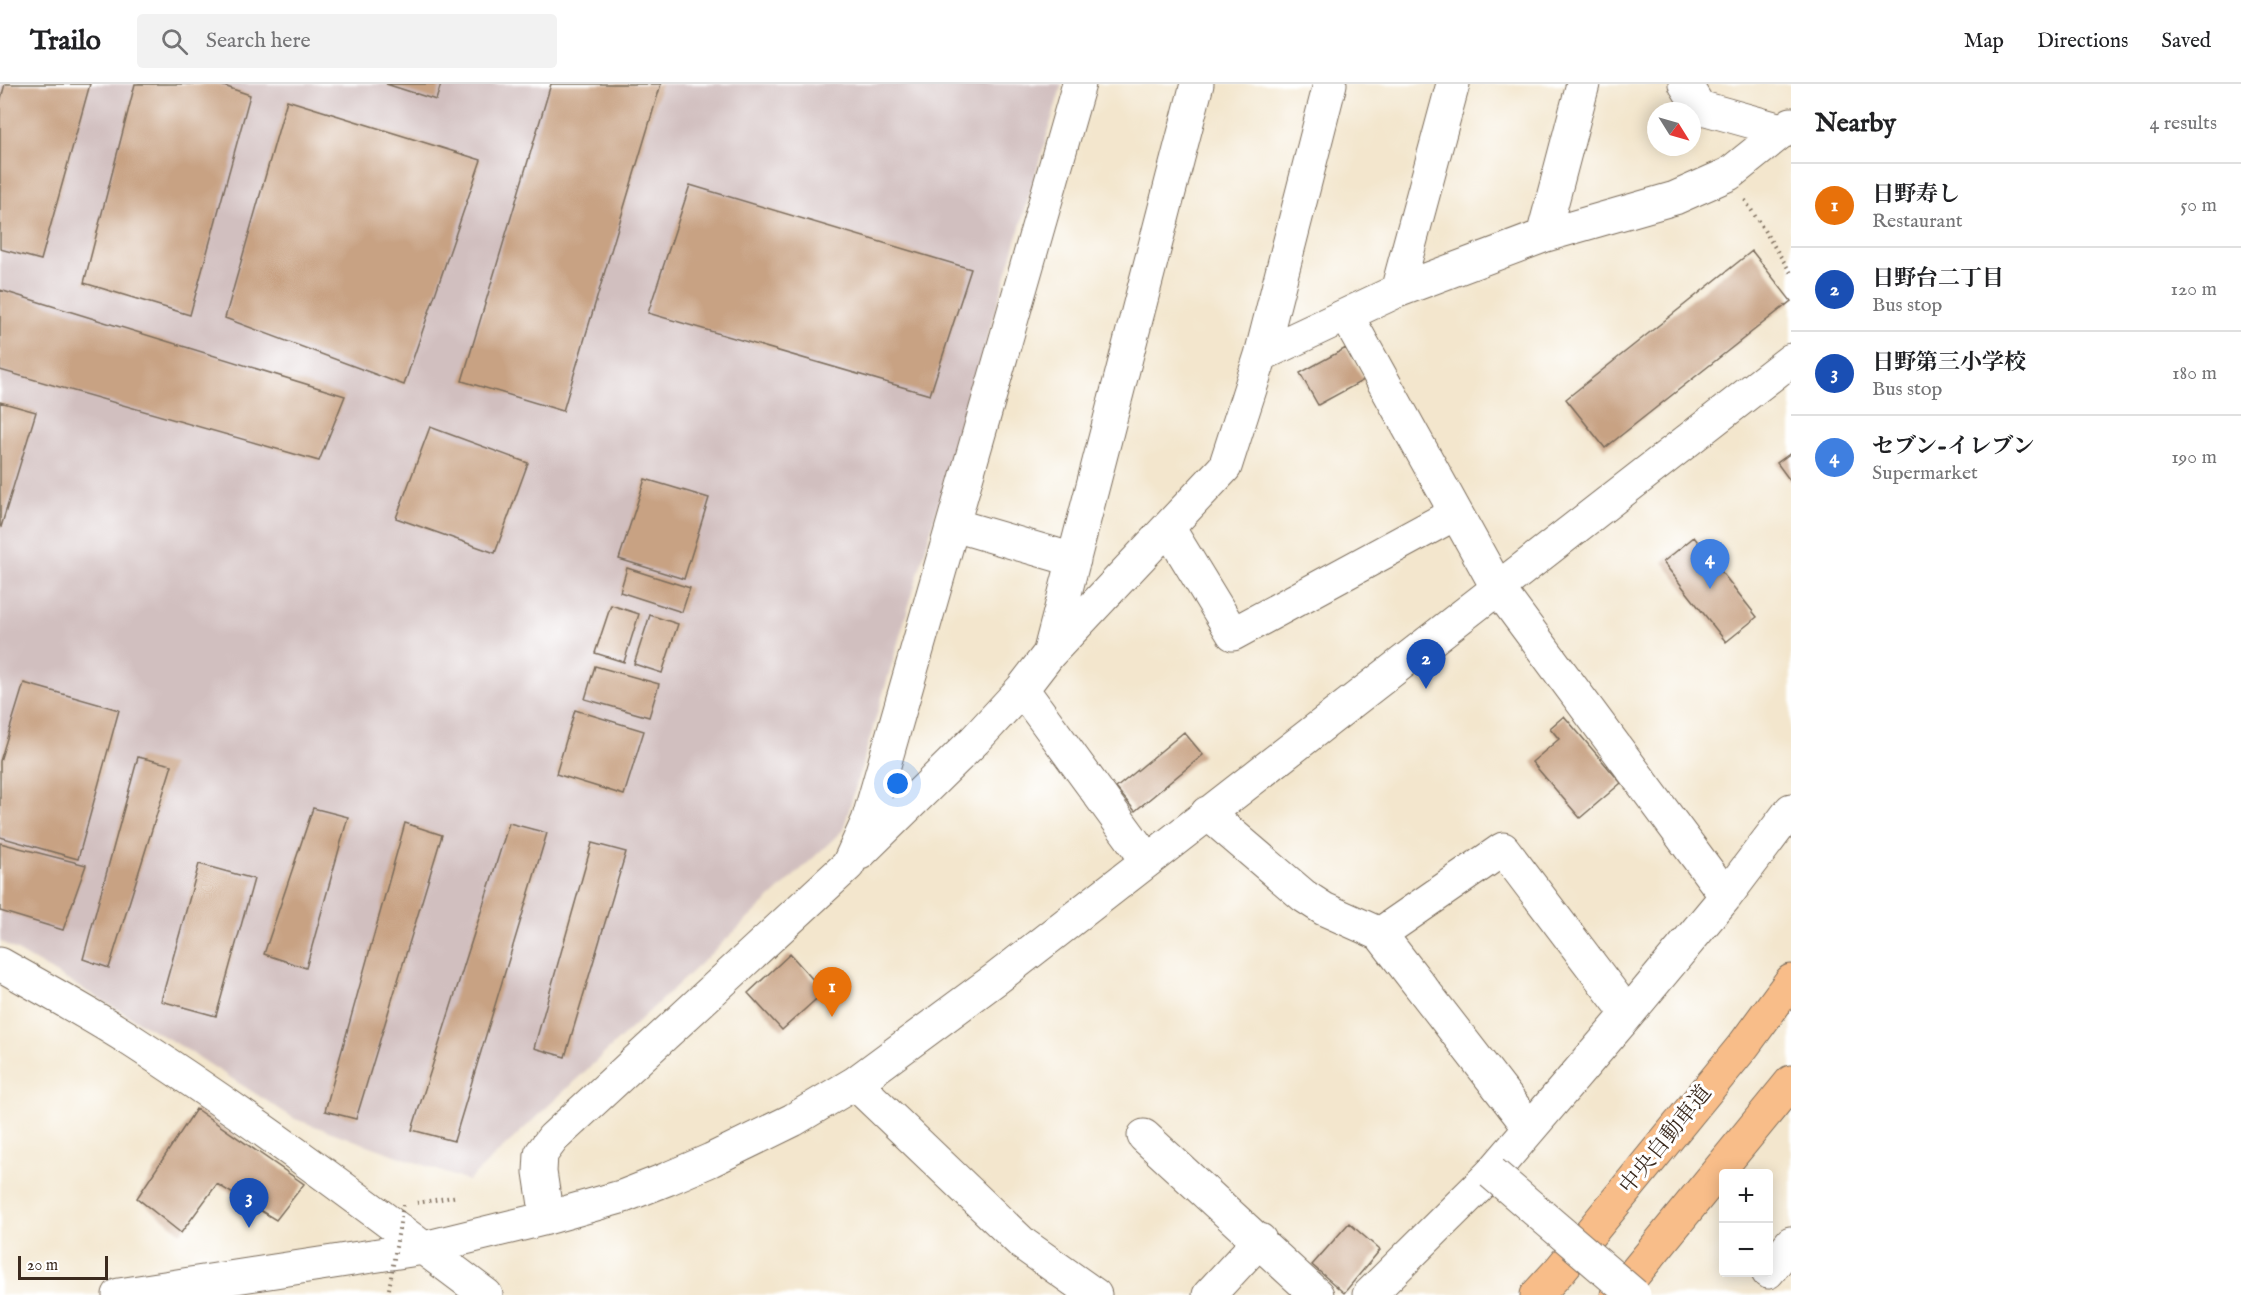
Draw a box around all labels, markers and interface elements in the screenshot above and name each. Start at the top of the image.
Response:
search box [137,14,557,68]
text: Trailo [30,24,101,59]
icon: search [158,25,191,58]
text: Search here [206,27,311,55]
text: Map [1964,28,2004,55]
text: Directions [2037,28,2128,55]
text: Saved [2161,28,2211,55]
north arrow [1647,102,1701,156]
text: Nearby [1815,107,1896,140]
text: 4 results [2150,111,2217,136]
text: 日野寿し [1872,181,1960,209]
text: 1 [1831,193,1838,218]
text: 50 m [2180,193,2217,218]
text: Restaurant [1872,209,1963,234]
text: 日野台二丁目 [1872,265,2004,293]
text: 2 [1830,277,1839,302]
text: 120 m [2171,277,2217,302]
text: Bus stop [1872,293,1942,318]
text: 日野第三小学校 [1872,349,2026,377]
text: 3 [1831,361,1838,386]
text: 180 m [2172,361,2217,386]
text: Bus stop [1872,377,1942,402]
text: セブン-イレブン [1872,433,2034,461]
text: 4 [1830,445,1839,470]
text: 190 m [2171,445,2217,470]
text: Supermarket [1872,461,1978,486]
pin: 4 [1690,540,1730,589]
pin: 2 [1406,640,1446,689]
your location [883,769,912,798]
pin: 1 [812,968,852,1017]
street label: 中央自動車道 [1614,1080,1718,1200]
map controls [1719,1169,1773,1277]
button: + [1719,1169,1773,1223]
pin: 3 [230,1178,268,1228]
button: − [1719,1223,1773,1277]
scale bar [18,1253,108,1280]
text: 20 m [27,1256,58,1276]

